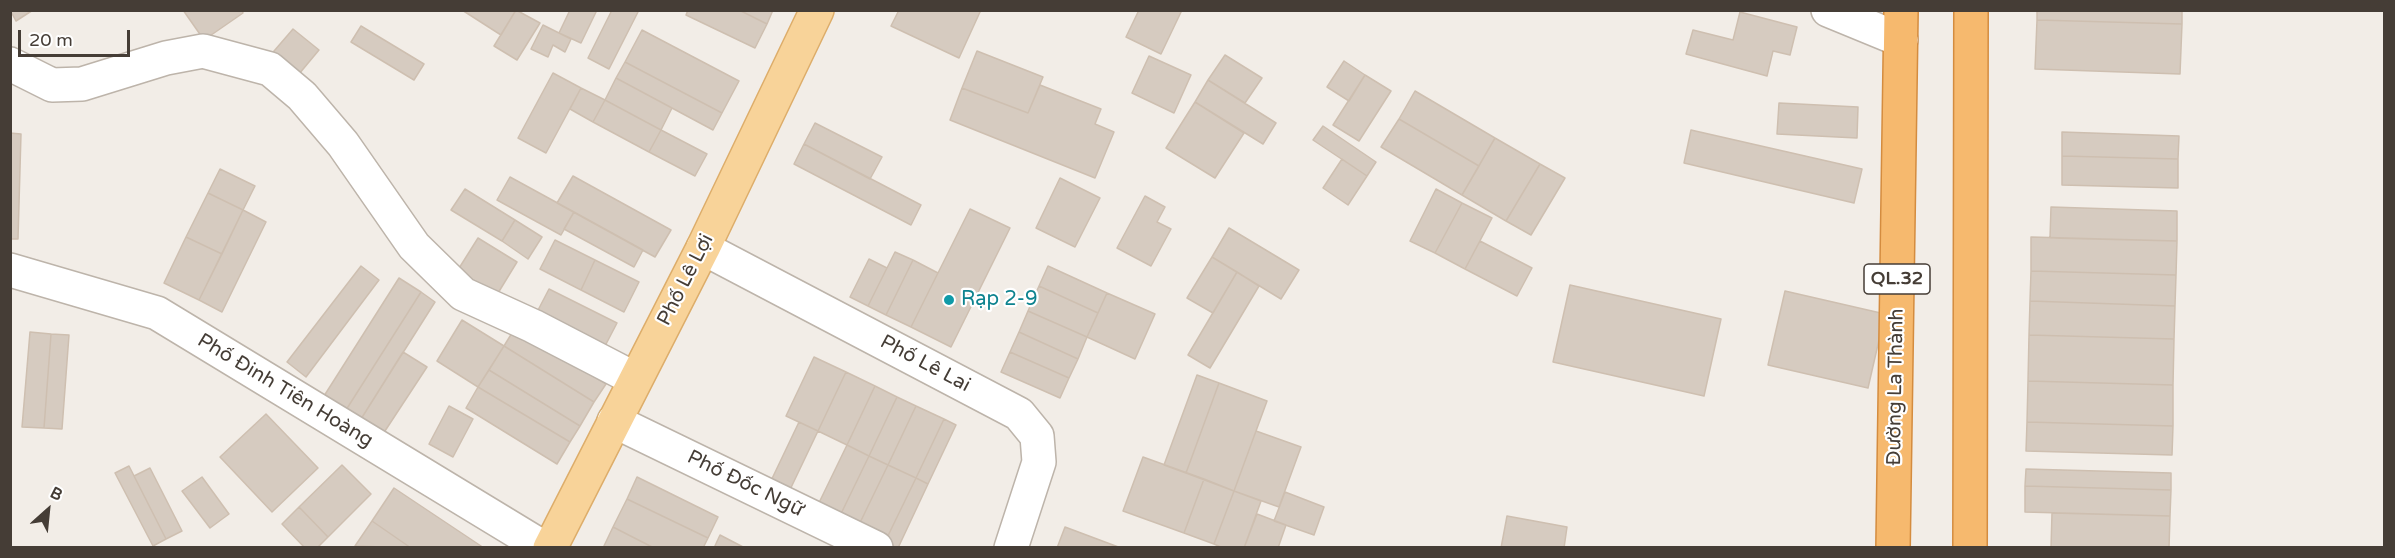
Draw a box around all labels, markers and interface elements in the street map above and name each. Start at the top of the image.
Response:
scale bar [21,18,134,56]
text: 20 m [29,29,73,51]
street label: Phố Lê Lợi [653,230,719,330]
road number: QL.32 [1864,264,1930,294]
place label: Rạp 2-9 [961,288,1038,312]
marker: Rạp 2-9 [942,293,956,307]
street label: Đường La Thành [1883,308,1909,466]
street label: Phố Đinh Tiên Hoàng [193,329,377,453]
street label: Phố Lê Lai [876,330,974,398]
street label: Phố Đốc Ngữ [683,446,807,522]
north arrow [18,480,78,540]
text: B [47,483,66,505]

